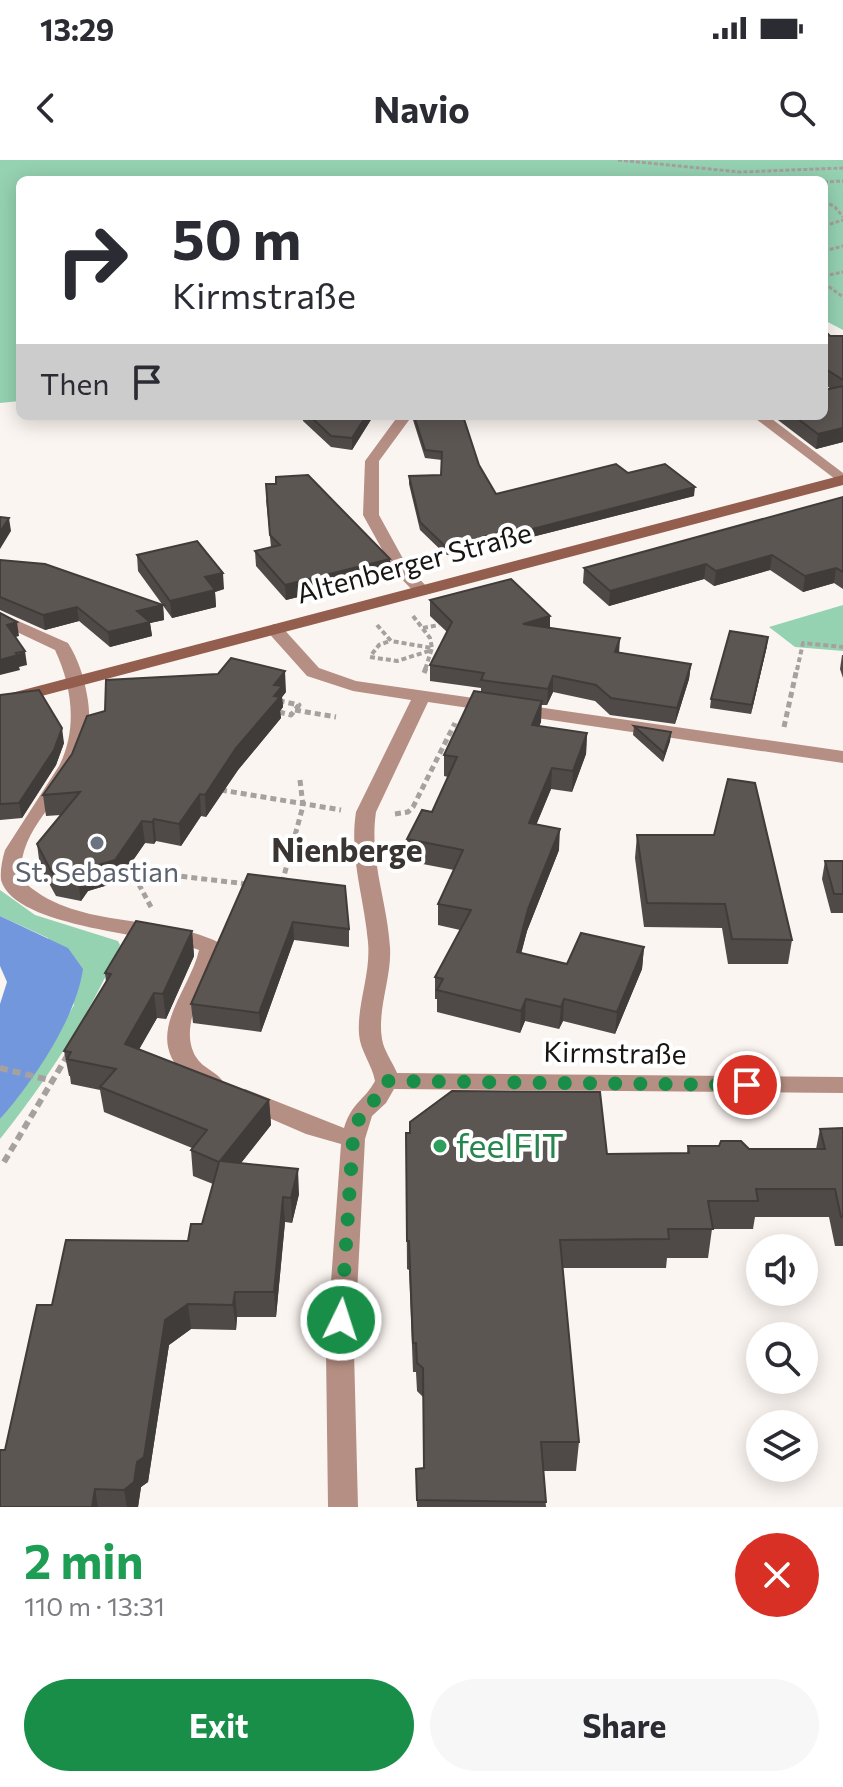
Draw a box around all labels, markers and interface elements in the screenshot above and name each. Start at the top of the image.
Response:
text: 13:29 [40,10,114,47]
icon: back [24,86,68,130]
text: Navio [373,86,470,130]
icon: search [775,86,819,130]
text: 50 m [172,203,301,272]
icon: right [40,208,144,312]
text: Kirmstraße [172,272,356,316]
icon: arrive [125,360,169,404]
text: Then [40,364,109,401]
street label: Altenberger Straße [292,514,535,610]
district label: Nienberge [271,829,423,869]
marker: St. Sebastian [88,834,106,852]
place label: St. Sebastian [15,854,179,888]
street label: Kirmstraße [543,1034,687,1070]
pin [713,1051,781,1119]
icon: arrive [725,1063,769,1107]
place label: feelFIT [456,1123,564,1165]
marker: feelFIT [431,1137,449,1155]
map controls [746,1234,818,1482]
button: sound [746,1234,818,1306]
position arrow [299,1278,383,1362]
button: search [746,1322,818,1394]
button: layers [746,1410,818,1482]
text: 2 min [24,1530,144,1589]
button: close [735,1533,819,1617]
text: 110 m · 13:31 [24,1590,165,1621]
button: Exit [24,1679,414,1771]
button: Share [430,1679,819,1771]

